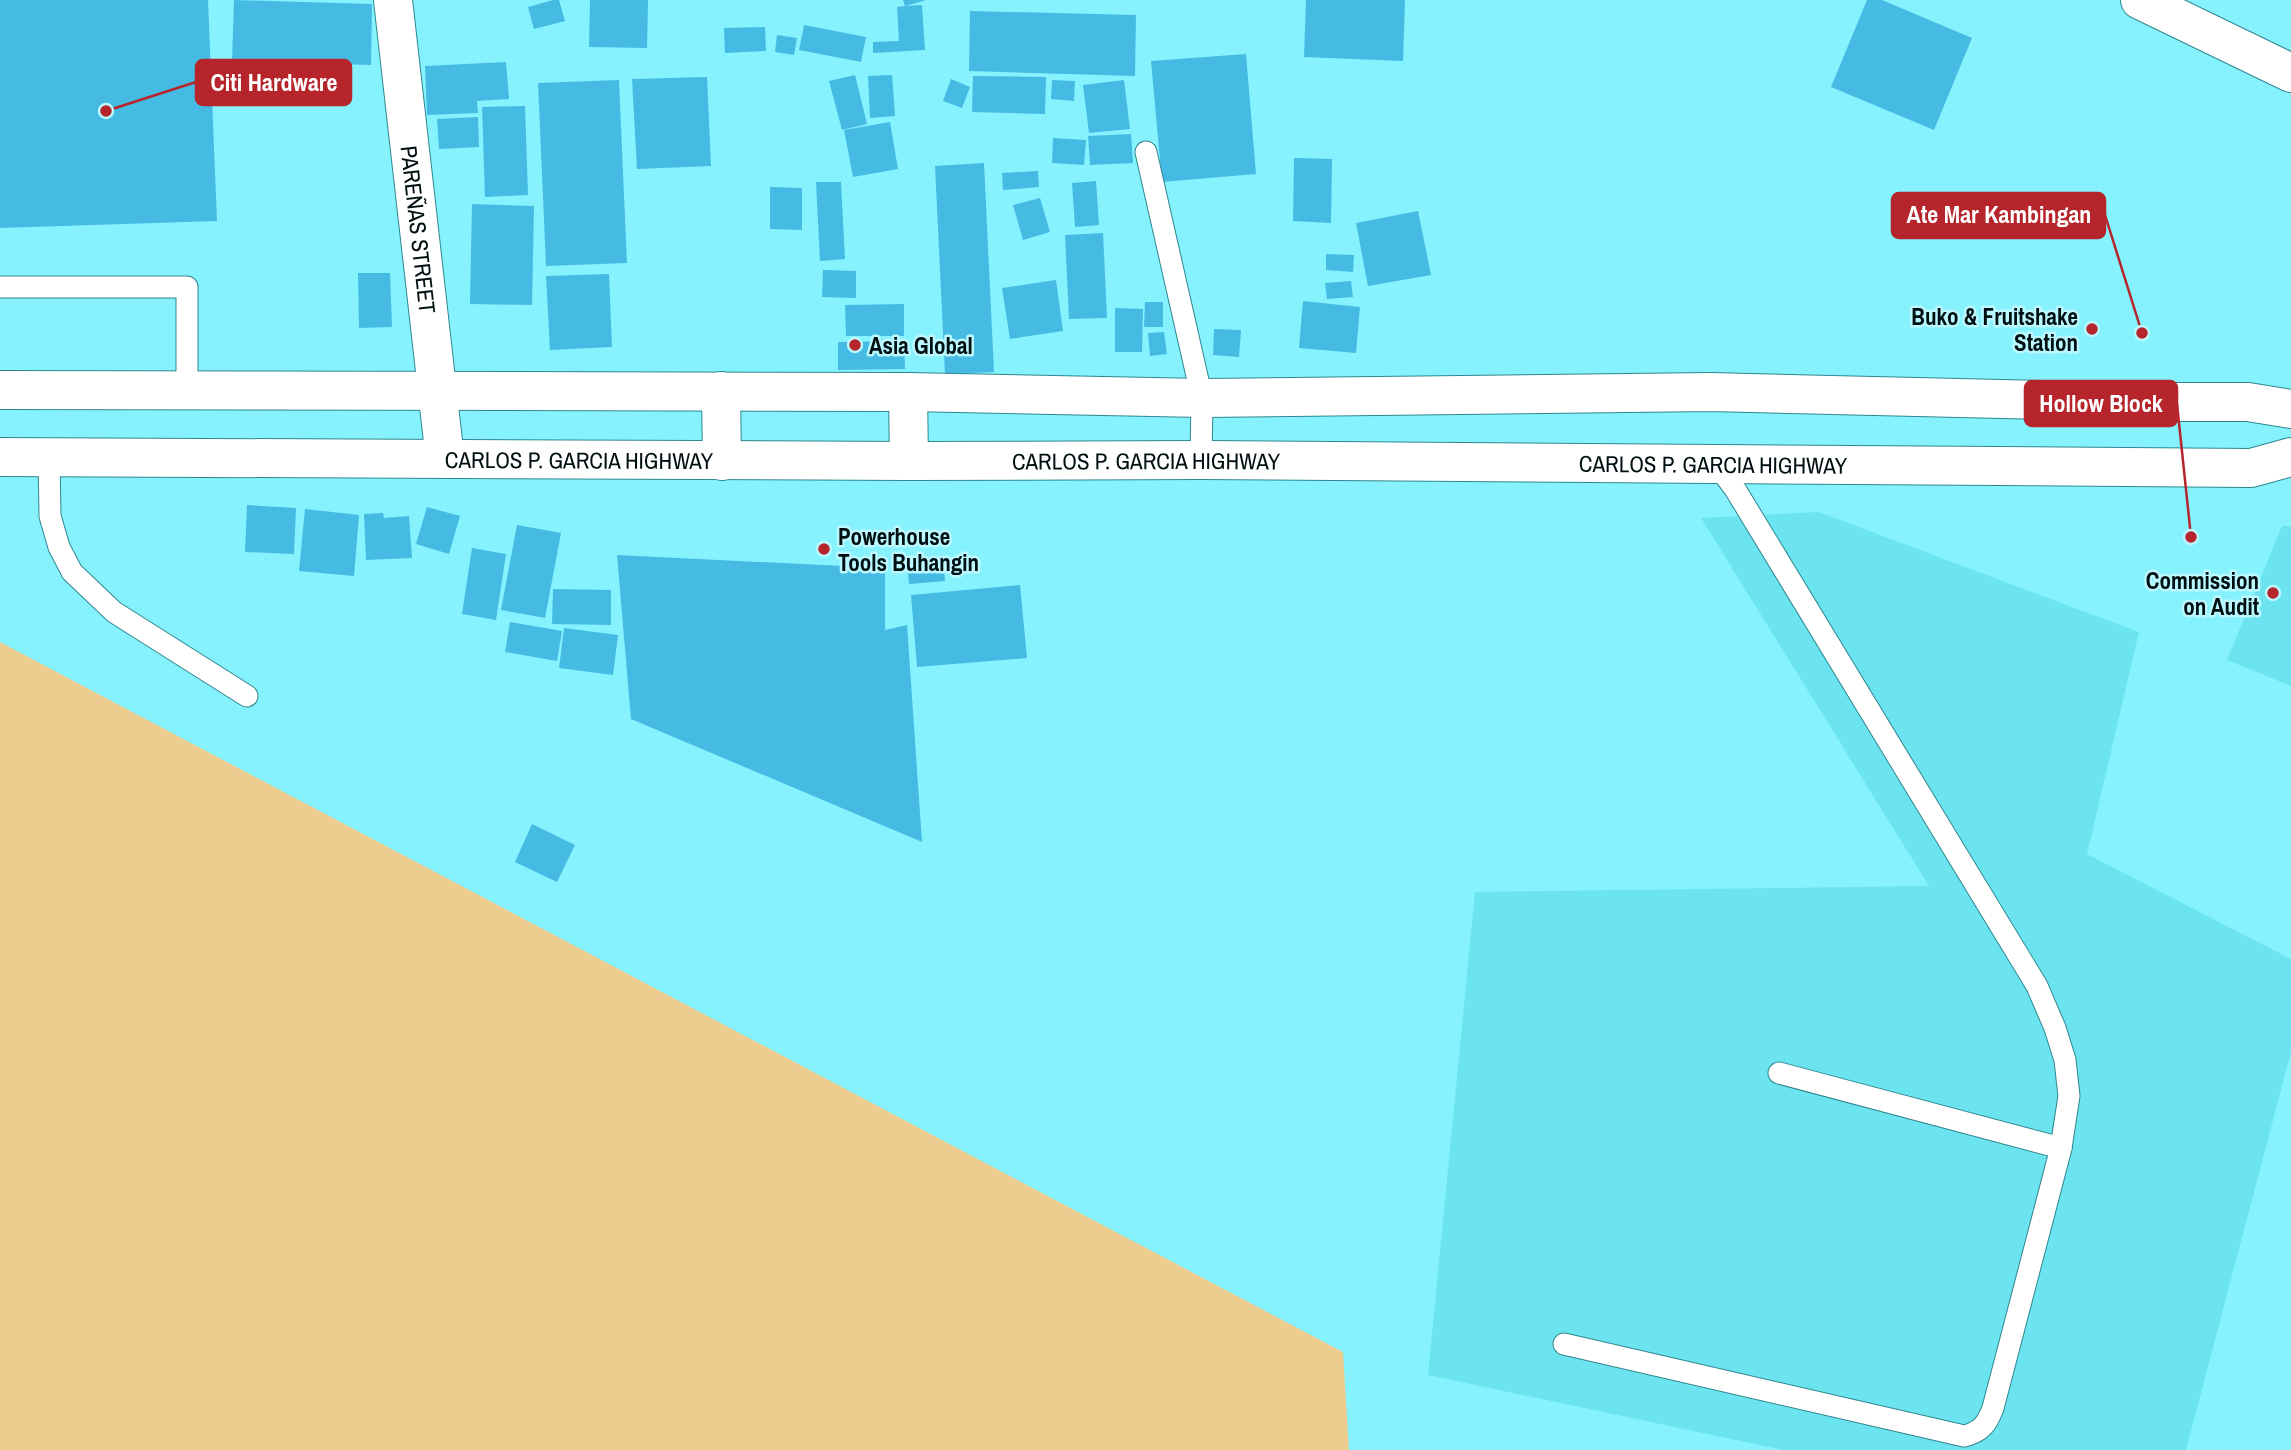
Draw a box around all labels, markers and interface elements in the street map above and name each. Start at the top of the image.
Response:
callout: Citi Hardware [196,60,351,105]
text: Citi Hardware [211,66,337,98]
street label: PAREÑAS STREET [394,144,444,315]
callout: Ate Mar Kambingan [1892,193,2105,238]
text: Ate Mar Kambingan [1907,198,2091,230]
place label: Buko & Fruitshake Station [1911,301,2078,358]
marker: Buko & Fruitshake Station [2084,321,2100,337]
place label: Asia Global [869,330,973,361]
marker: Asia Global [847,337,863,353]
callout: Hollow Block [2025,381,2177,426]
text: Hollow Block [2039,387,2163,419]
street label: CARLOS P. GARCIA HIGHWAY [445,443,714,476]
street label: CARLOS P. GARCIA HIGHWAY [1012,444,1281,476]
street label: CARLOS P. GARCIA HIGHWAY [1579,447,1848,480]
place label: Powerhouse Tools Buhangin [838,521,979,578]
marker: Powerhouse Tools Buhangin [816,541,832,557]
place label: Commission on Audit [2146,565,2259,622]
marker: Commission on Audit [2265,585,2281,601]

